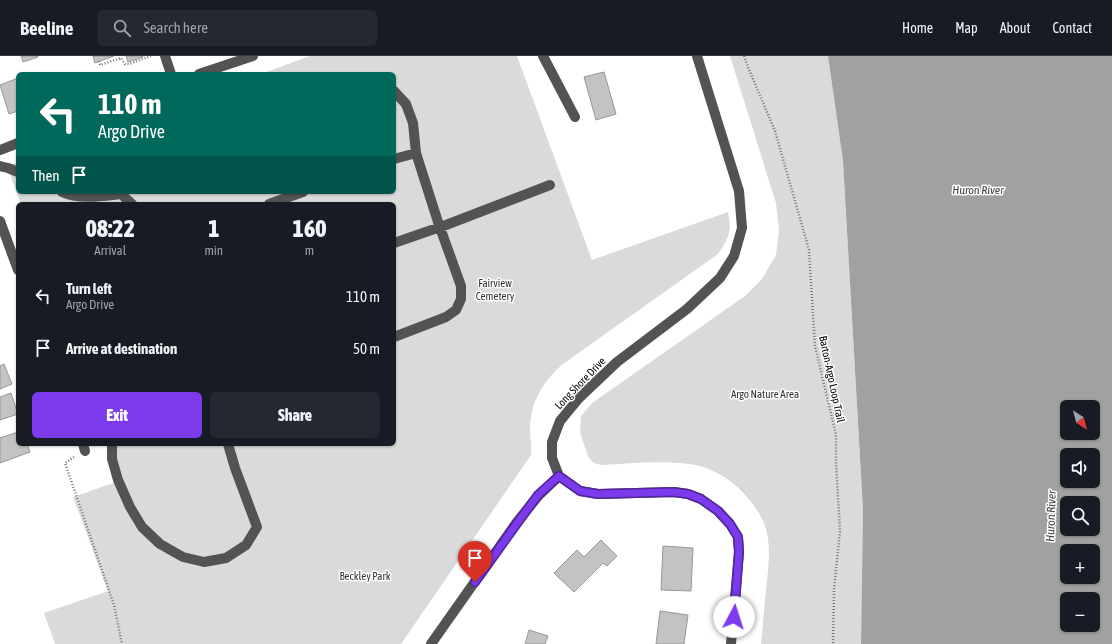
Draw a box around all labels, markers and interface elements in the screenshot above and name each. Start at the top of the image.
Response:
search box [97,10,377,46]
text: Beeline [20,17,73,39]
icon: search [111,17,133,39]
text: Search here [143,19,208,36]
text: Home [902,20,933,36]
text: Map [955,20,978,36]
text: About [1000,20,1031,36]
text: Contact [1053,20,1092,36]
icon: left [32,88,84,140]
text: 110 m [98,88,161,120]
text: Argo Drive [98,121,165,142]
icon: arrive [68,164,90,186]
text: Then [32,167,60,184]
water label: Huron River [952,183,1004,197]
text: 08:22 [86,215,135,242]
text: 1 [208,215,219,242]
text: 160 [293,215,326,242]
text: Arrival [94,243,126,258]
text: min [204,243,223,258]
text: m [305,243,314,258]
park label: Fairview Cemetery [476,277,515,302]
text: Turn left [66,280,112,297]
icon: left [32,285,54,307]
text: 110 m [346,288,380,305]
text: Argo Drive [66,297,114,312]
street label: Barton-Argo Loop Trail [817,335,847,424]
icon: arrive [32,337,54,359]
text: Arrive at destination [66,340,177,357]
text: 50 m [353,340,380,357]
street label: Long Shore Drive [552,355,608,411]
park label: Argo Nature Area [731,388,799,400]
button: Exit [32,392,202,438]
button: Share [210,392,380,438]
north arrow [1060,400,1100,440]
map controls [1060,400,1100,632]
button: sound [1060,448,1100,488]
water label: Huron River [1043,489,1059,542]
button: search [1060,496,1100,536]
pin [458,541,492,582]
button: + [1060,544,1100,584]
icon: arrive [464,547,486,569]
park label: Beckley Park [339,570,391,582]
button: − [1060,592,1100,632]
position arrow [713,596,755,638]

